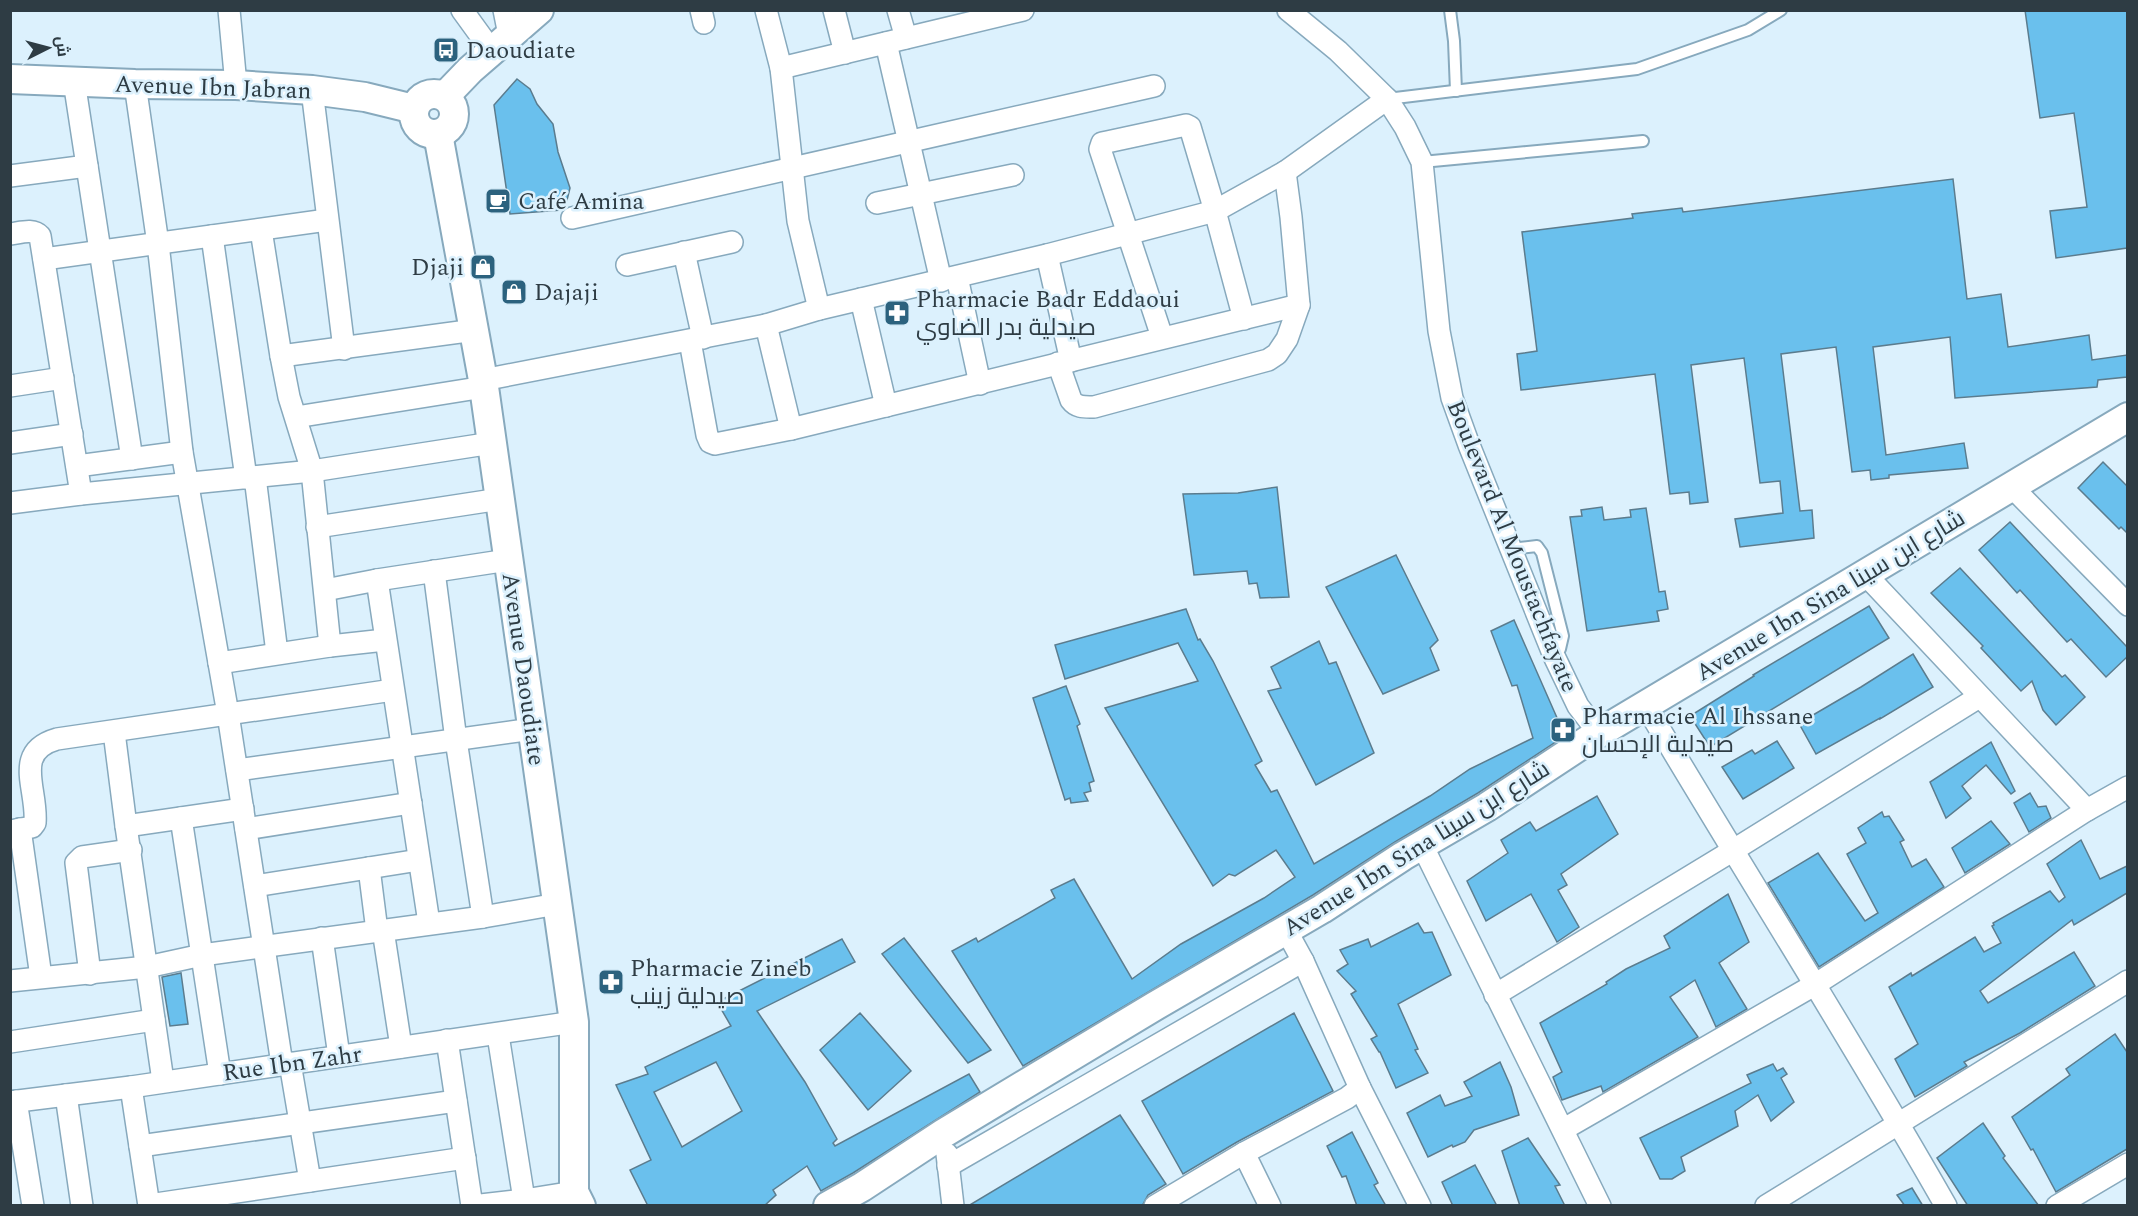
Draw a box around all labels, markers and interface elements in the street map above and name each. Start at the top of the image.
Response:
north arrow [18,18,78,78]
place label: Daoudiate [466,33,576,69]
text: ش [49,35,75,58]
bus stop icon: Daoudiate [431,35,461,65]
street label: Avenue Ibn Jabran [114,67,312,109]
place label: Café Amina [518,184,645,220]
cafe icon: Café Amina [483,186,513,216]
place label: Djaji [411,250,464,286]
shop icon: Djaji [468,252,498,282]
place label: Dajaji [534,275,599,311]
shop icon: Dajaji [499,277,529,307]
place label: Pharmacie Badr Eddaoui صيدلية بدر الضاوي [916,282,1180,346]
pharmacy icon: Pharmacie Badr Eddaoui صيدلية بدر الضاوي [882,298,912,328]
street label: Boulevard Al Moustachfayate [1437,395,1587,698]
street label: Avenue Ibn Sina شارع ابن سينا [1689,501,1972,691]
street label: Avenue Daoudiate [492,570,554,768]
place label: Pharmacie Al Ihssane صيدلية الإحسان [1582,699,1813,763]
pharmacy icon: Pharmacie Al Ihssane صيدلية الإحسان [1548,715,1578,745]
street label: Avenue Ibn Sina شارع ابن سينا [1276,752,1557,946]
place label: Pharmacie Zineb صيدلية زينب [630,951,811,1015]
pharmacy icon: Pharmacie Zineb صيدلية زينب [596,967,626,997]
street label: Rue Ibn Zahr [220,1036,364,1092]

